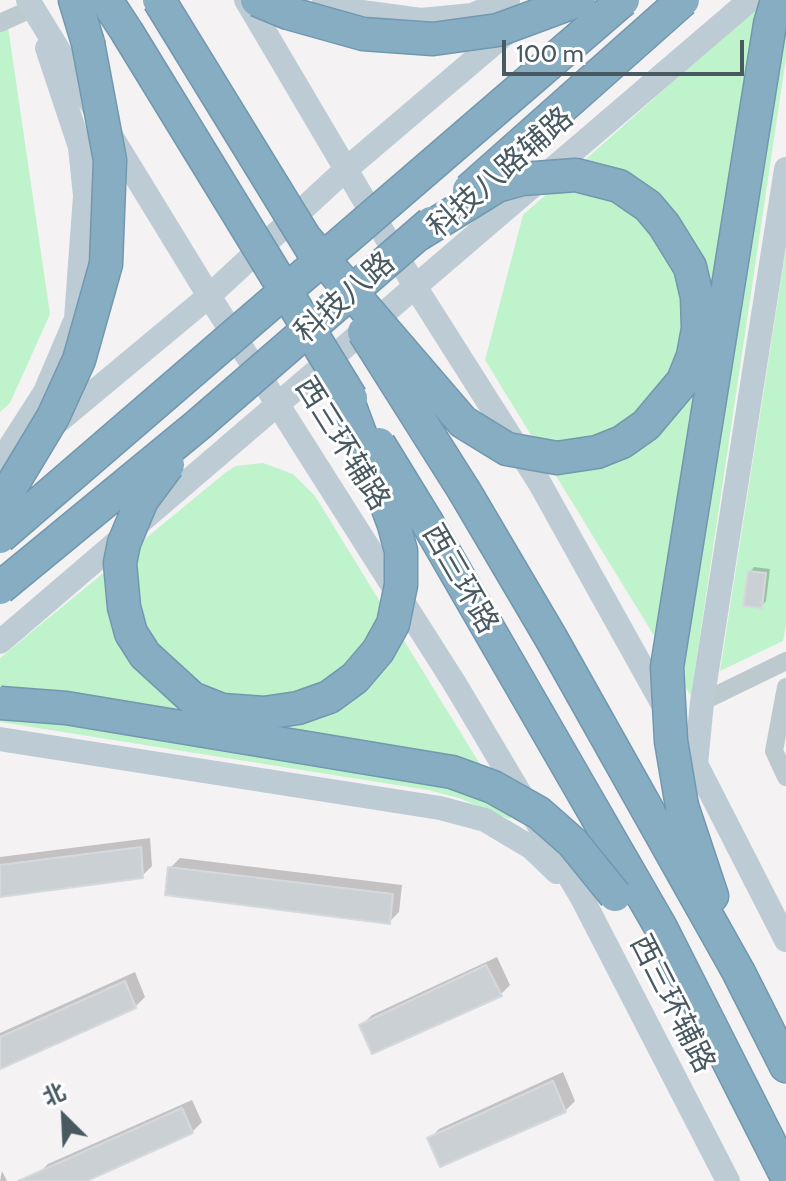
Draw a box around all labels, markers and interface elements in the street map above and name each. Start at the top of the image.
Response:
scale bar [506,24,748,74]
text: 100 m [516,39,584,68]
street label: 科技八路辅路 [421,100,581,246]
street label: 科技八路 [288,245,402,351]
street label: 西三环辅路 [287,371,397,517]
street label: 西三环路 [414,518,506,640]
street label: 西三环辅路 [622,929,722,1079]
north arrow [24,1077,104,1157]
text: 北 [38,1078,70,1111]

